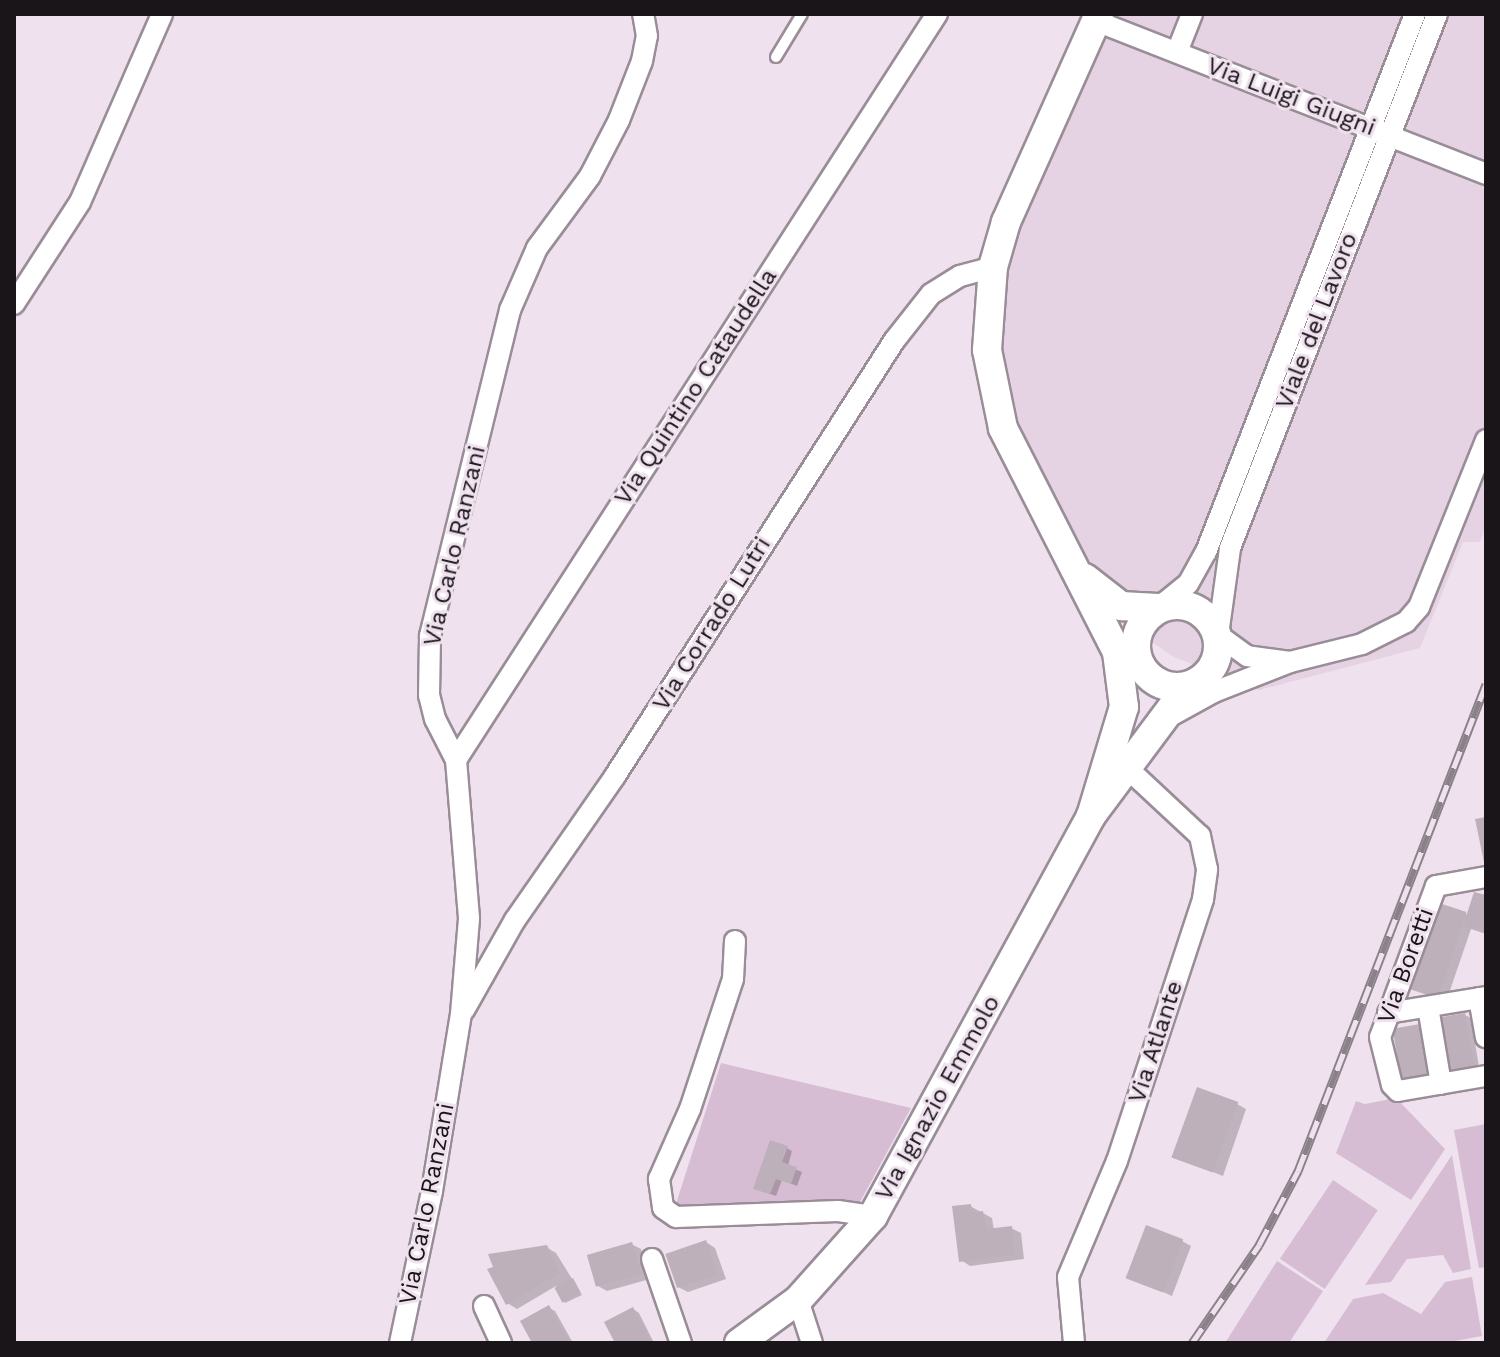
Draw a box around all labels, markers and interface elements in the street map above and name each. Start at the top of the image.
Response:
street label: Via Luigi Giugni [1202,52,1380,142]
street label: Viale del Lavoro [1270,228,1364,414]
street label: Via Quintino Cataudella [609,263,783,511]
street label: Via Carlo Ranzani [418,443,492,649]
street label: Via Corrado Lutri [647,531,777,717]
street label: Via Boretti [1372,904,1440,1028]
street label: Via Atlante [1122,977,1190,1107]
street label: Via Ignazio Emmolo [869,990,1007,1206]
street label: Via Carlo Ranzani [393,1100,461,1308]

